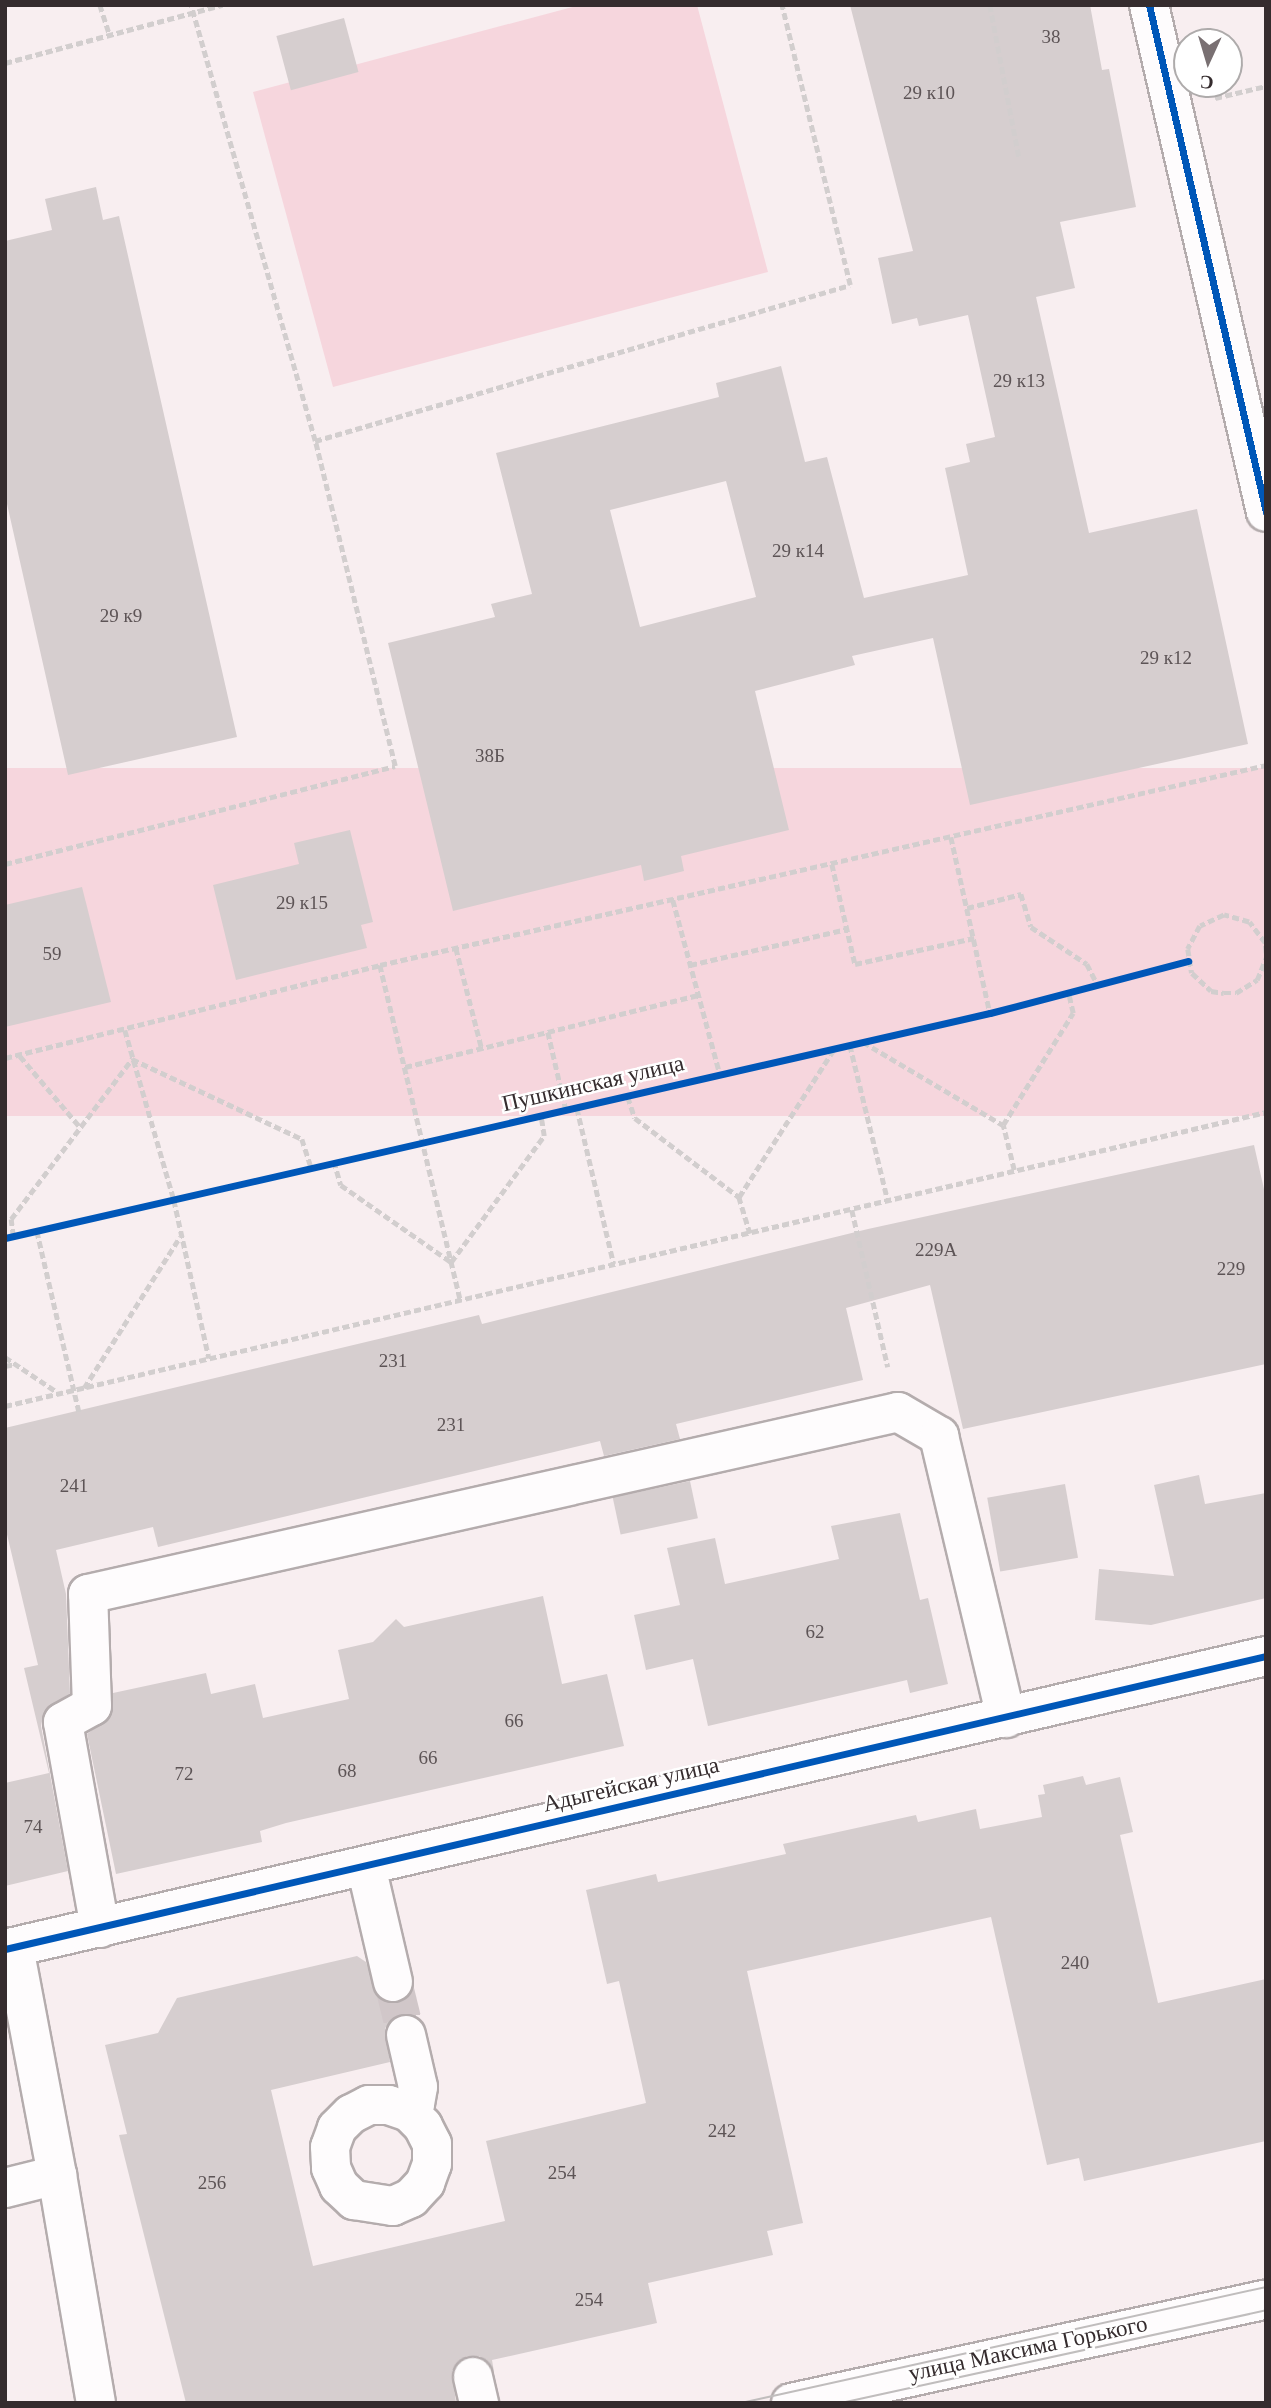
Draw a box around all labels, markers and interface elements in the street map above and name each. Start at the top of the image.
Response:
house number: 38 [1042,26,1060,48]
north arrow [1173,28,1243,98]
text: С [1199,71,1214,93]
house number: 29 к10 [903,82,955,104]
house number: 29 к13 [993,370,1045,392]
house number: 29 к14 [772,540,824,562]
house number: 29 к9 [100,605,142,627]
house number: 29 к12 [1140,647,1192,669]
house number: 38Б [475,745,505,767]
house number: 29 к15 [276,892,328,914]
house number: 59 [42,943,62,965]
street label: Пушкинская улица [499,1050,687,1118]
house number: 229А [915,1239,957,1261]
house number: 229 [1217,1258,1245,1280]
house number: 231 [379,1350,407,1372]
house number: 231 [437,1414,465,1436]
house number: 241 [60,1475,88,1497]
house number: 62 [806,1621,824,1643]
house number: 66 [504,1710,524,1732]
house number: 66 [419,1747,438,1769]
street label: Адыгейская улица [540,1751,722,1819]
house number: 68 [338,1760,356,1782]
house number: 72 [174,1763,194,1785]
house number: 74 [24,1816,42,1838]
house number: 240 [1061,1952,1089,1974]
house number: 242 [708,2120,736,2142]
house number: 254 [548,2162,576,2184]
house number: 256 [198,2172,226,2194]
house number: 254 [575,2289,603,2311]
street label: улица Максима Горького [906,2310,1150,2388]

